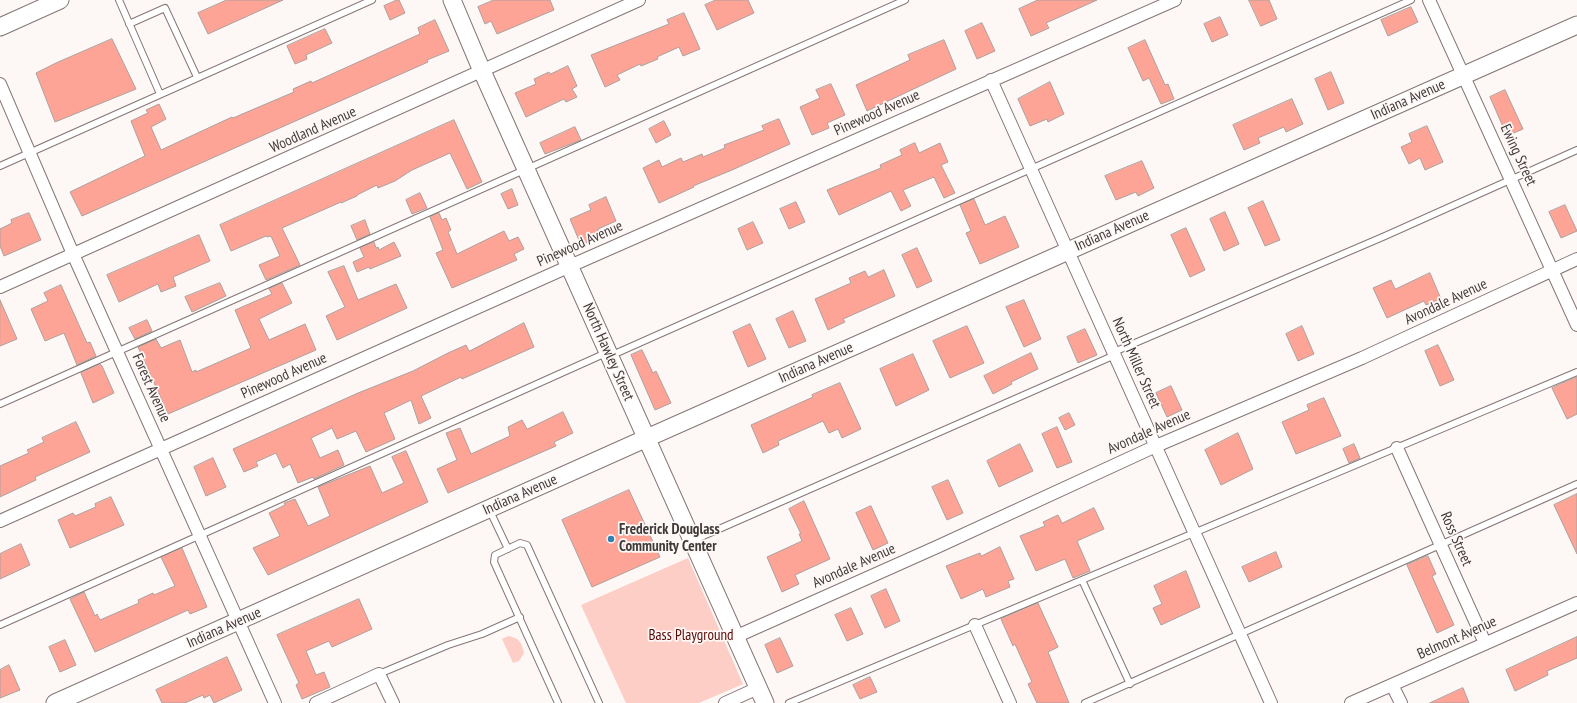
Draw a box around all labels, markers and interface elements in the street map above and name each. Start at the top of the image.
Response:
street label: Indiana Avenue [1368,76,1448,124]
street label: Pinewood Avenue [831,86,923,140]
street label: Woodland Avenue [267,103,359,157]
street label: Ewing Street [1496,121,1540,189]
street label: Indiana Avenue [1072,207,1152,255]
street label: Pinewood Avenue [534,217,626,271]
street label: Avondale Avenue [1402,275,1490,329]
street label: North Hawley Street [578,300,638,404]
street label: North Miller Street [1108,315,1164,411]
street label: Indiana Avenue [776,339,856,387]
street label: Pinewood Avenue [238,349,330,403]
street label: Forest Avenue [128,351,174,425]
street label: Avondale Avenue [1105,406,1193,458]
street label: Indiana Avenue [480,471,560,519]
street label: Ross Street [1436,509,1476,569]
place label: Frederick Douglass Community Center [619,521,720,556]
marker: Frederick Douglass Community Center [606,534,616,544]
street label: Avondale Avenue [810,540,898,592]
street label: Indiana Avenue [184,604,264,652]
street label: Belmont Avenue [1415,613,1499,663]
park label: Bass Playground [649,627,733,645]

